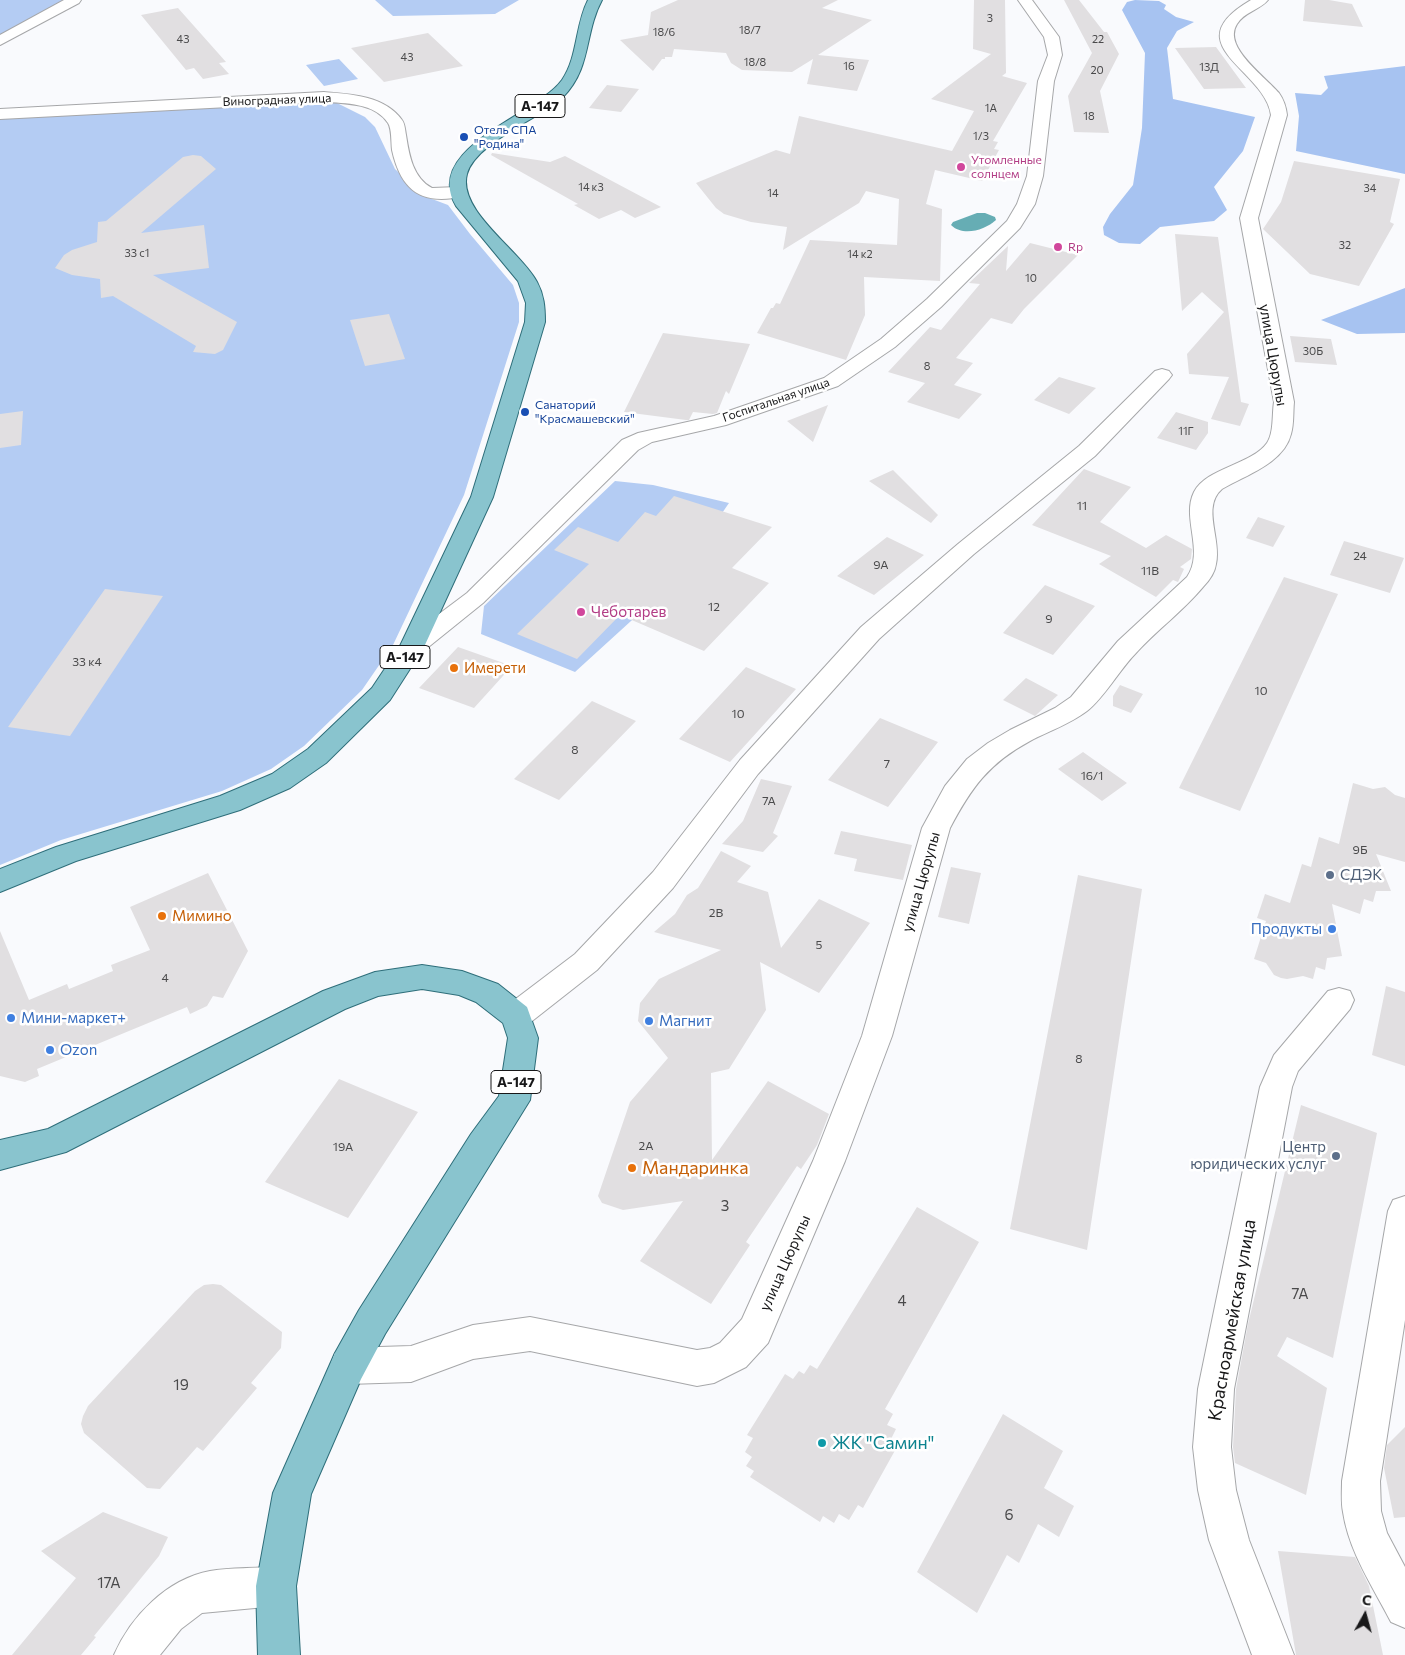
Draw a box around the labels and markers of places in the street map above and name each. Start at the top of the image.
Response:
place label: Отель СПА "Родина" [474,123,537,151]
marker: Отель СПА "Родина" [458,131,470,143]
place label: Утомленные солнцем [971,153,1042,181]
marker: Утомленные солнцем [955,161,967,173]
place label: Rp [1068,240,1083,254]
marker: Rp [1052,241,1064,253]
place label: Санаторий "Красмашевский" [535,398,635,426]
marker: Санаторий "Красмашевский" [519,406,531,418]
place label: Чеботарев [591,603,666,621]
marker: Чеботарев [575,606,587,618]
place label: Имерети [464,659,526,677]
marker: Имерети [448,662,460,674]
place label: СДЭК [1340,866,1382,884]
marker: СДЭК [1324,869,1336,881]
place label: Мимино [172,907,232,925]
marker: Мимино [156,910,168,922]
place label: Продукты [1251,920,1322,938]
marker: Продукты [1326,923,1338,935]
place label: Мини-маркет+ [21,1009,126,1027]
marker: Мини-маркет+ [5,1012,17,1024]
place label: Магнит [659,1012,712,1030]
marker: Магнит [643,1015,655,1027]
place label: Ozon [60,1041,97,1059]
marker: Ozon [44,1044,56,1056]
place label: Центр юридических услуг [1190,1138,1326,1173]
marker: Центр юридических услуг [1330,1150,1342,1162]
place label: Мандаринка [642,1157,749,1179]
marker: Мандаринка [626,1162,638,1174]
place label: ЖК "Самин" [832,1432,935,1454]
marker: ЖК "Самин" [816,1437,828,1449]

